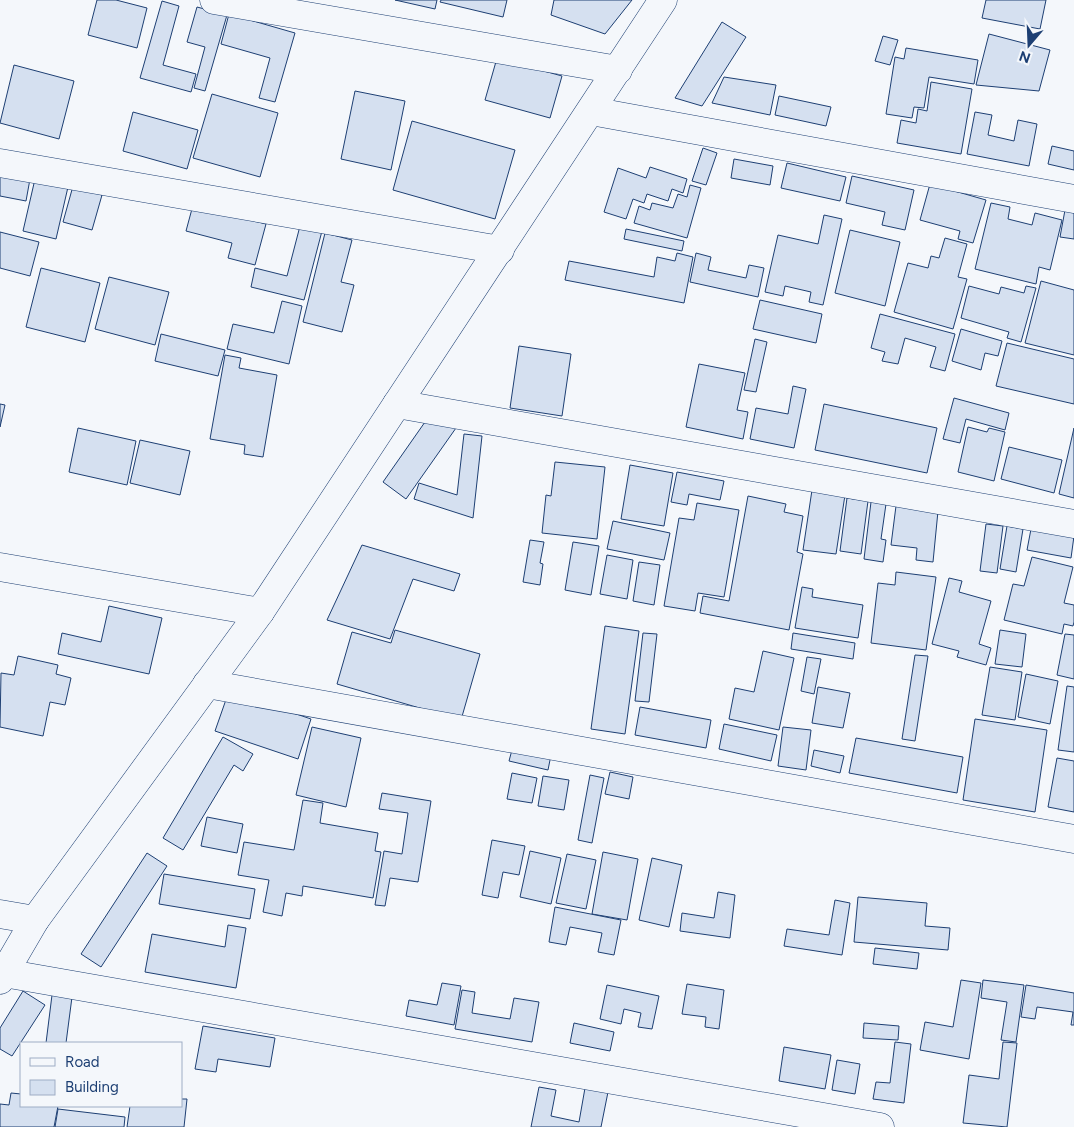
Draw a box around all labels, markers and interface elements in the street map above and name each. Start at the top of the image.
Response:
north arrow [1004,20,1054,70]
text: N [1017,47,1033,67]
legend [20,1042,182,1107]
text: Road [65,1053,100,1071]
text: Building [65,1078,119,1096]

